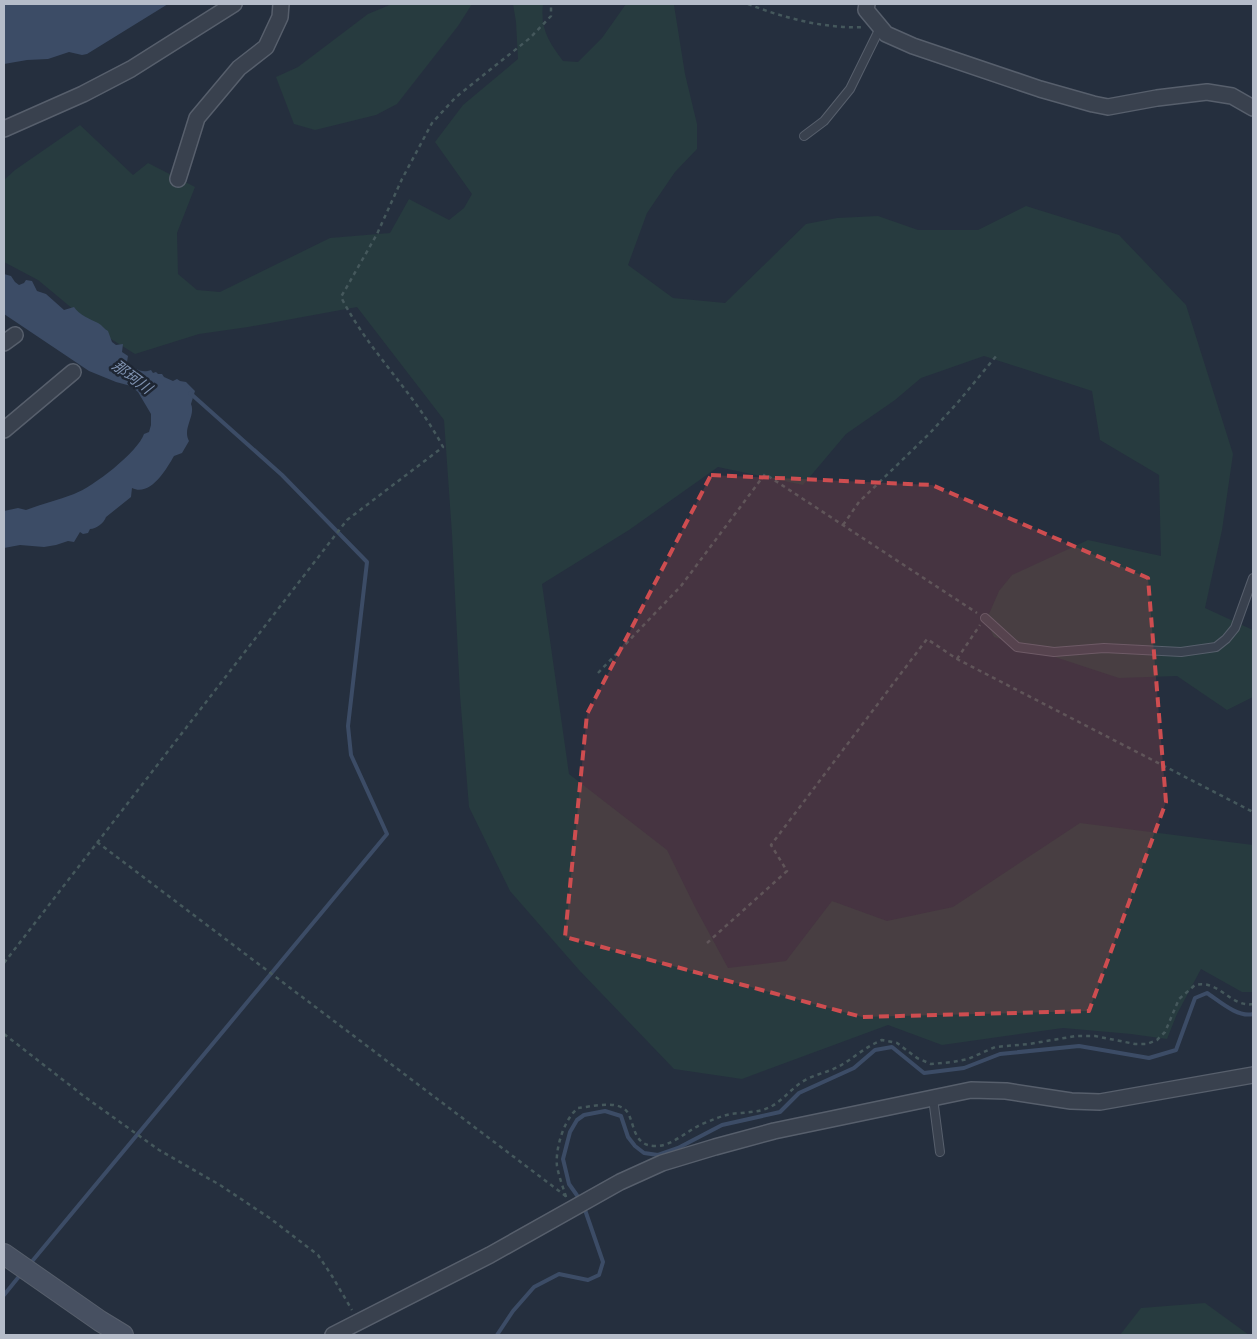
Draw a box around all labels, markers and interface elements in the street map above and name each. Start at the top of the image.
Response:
water label: 那珂川 [109,355,158,399]

